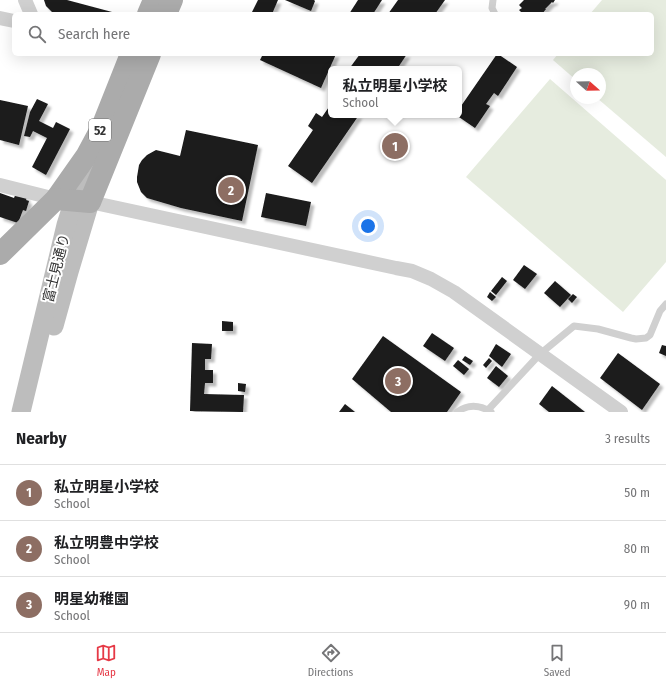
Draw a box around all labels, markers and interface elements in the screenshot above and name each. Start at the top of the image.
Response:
search box [12,12,654,56]
icon: search [26,23,48,45]
text: Search here [58,25,130,43]
popup [328,66,462,118]
north arrow [570,68,606,104]
text: 私立明星小学校 [342,77,448,95]
text: School [342,95,378,110]
road number: 52 [89,119,111,141]
pin: 1 [382,131,408,161]
pin: 2 [218,175,244,205]
your location [358,216,378,236]
street label: 富士見通り [40,232,73,304]
pin: 3 [385,366,411,396]
text: Nearby [16,428,67,449]
text: 3 results [605,431,650,446]
text: 私立明星小学校 [54,478,159,496]
text: 1 [26,485,32,500]
text: 50 m [624,485,650,500]
text: School [54,496,90,511]
text: 私立明豊中学校 [54,534,159,552]
text: 2 [26,541,32,556]
text: 80 m [624,541,650,556]
text: School [54,552,90,567]
text: 明星幼稚園 [54,590,129,608]
text: 3 [26,597,32,612]
text: 90 m [624,597,650,612]
text: School [54,608,90,623]
tab: Map [95,642,117,679]
tab: Directions [308,642,353,679]
tab: Saved [544,642,571,679]

